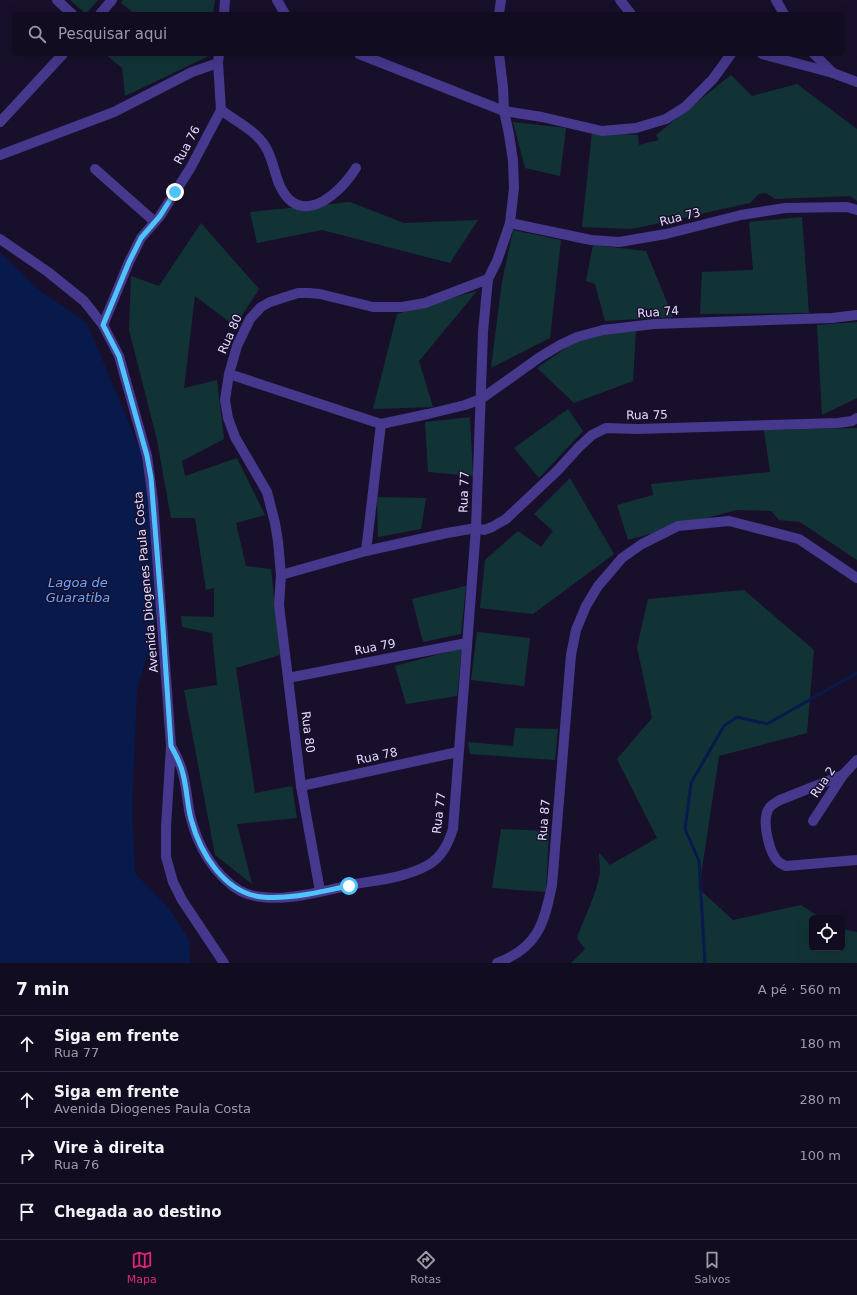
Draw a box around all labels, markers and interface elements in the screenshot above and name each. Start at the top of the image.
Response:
search box [12,12,845,56]
icon: search [26,23,48,45]
text: Pesquisar aqui [58,25,167,43]
street label: Rua 76 [171,123,203,167]
route end [166,183,184,201]
street label: Rua 73 [658,205,702,229]
street label: Rua 74 [637,304,679,320]
street label: Rua 80 [215,312,245,356]
street label: Rua 75 [626,408,668,422]
street label: Rua 77 [456,471,472,513]
street label: Avenida Diogenes Paula Costa [131,491,161,673]
water label: Lagoa de Guaratiba [46,575,110,605]
street label: Rua 79 [353,636,397,658]
street label: Rua 80 [299,710,317,754]
street label: Rua 78 [355,745,399,767]
street label: Rua 2 [808,764,838,800]
street label: Rua 77 [430,791,448,835]
street label: Rua 87 [535,799,553,841]
route start [340,877,358,895]
map controls [809,915,845,951]
button: locate [809,915,845,951]
text: 7 min [16,979,69,999]
text: A pé · 560 m [758,982,841,997]
text: Siga em frente [54,1027,179,1045]
icon: ahead [16,1033,38,1055]
text: 180 m [799,1036,841,1051]
text: Rua 77 [54,1045,99,1060]
text: Siga em frente [54,1083,179,1101]
icon: ahead [16,1089,38,1111]
text: 280 m [799,1092,841,1107]
text: Avenida Diogenes Paula Costa [54,1101,251,1116]
text: Vire à direita [54,1139,165,1157]
icon: right [16,1145,38,1167]
text: 100 m [799,1148,841,1163]
text: Rua 76 [54,1157,99,1172]
icon: arrive [16,1201,38,1223]
text: Chegada ao destino [54,1203,222,1221]
tab: Mapa [127,1249,157,1286]
tab: Rotas [410,1249,441,1286]
tab: Salvos [694,1249,730,1286]

